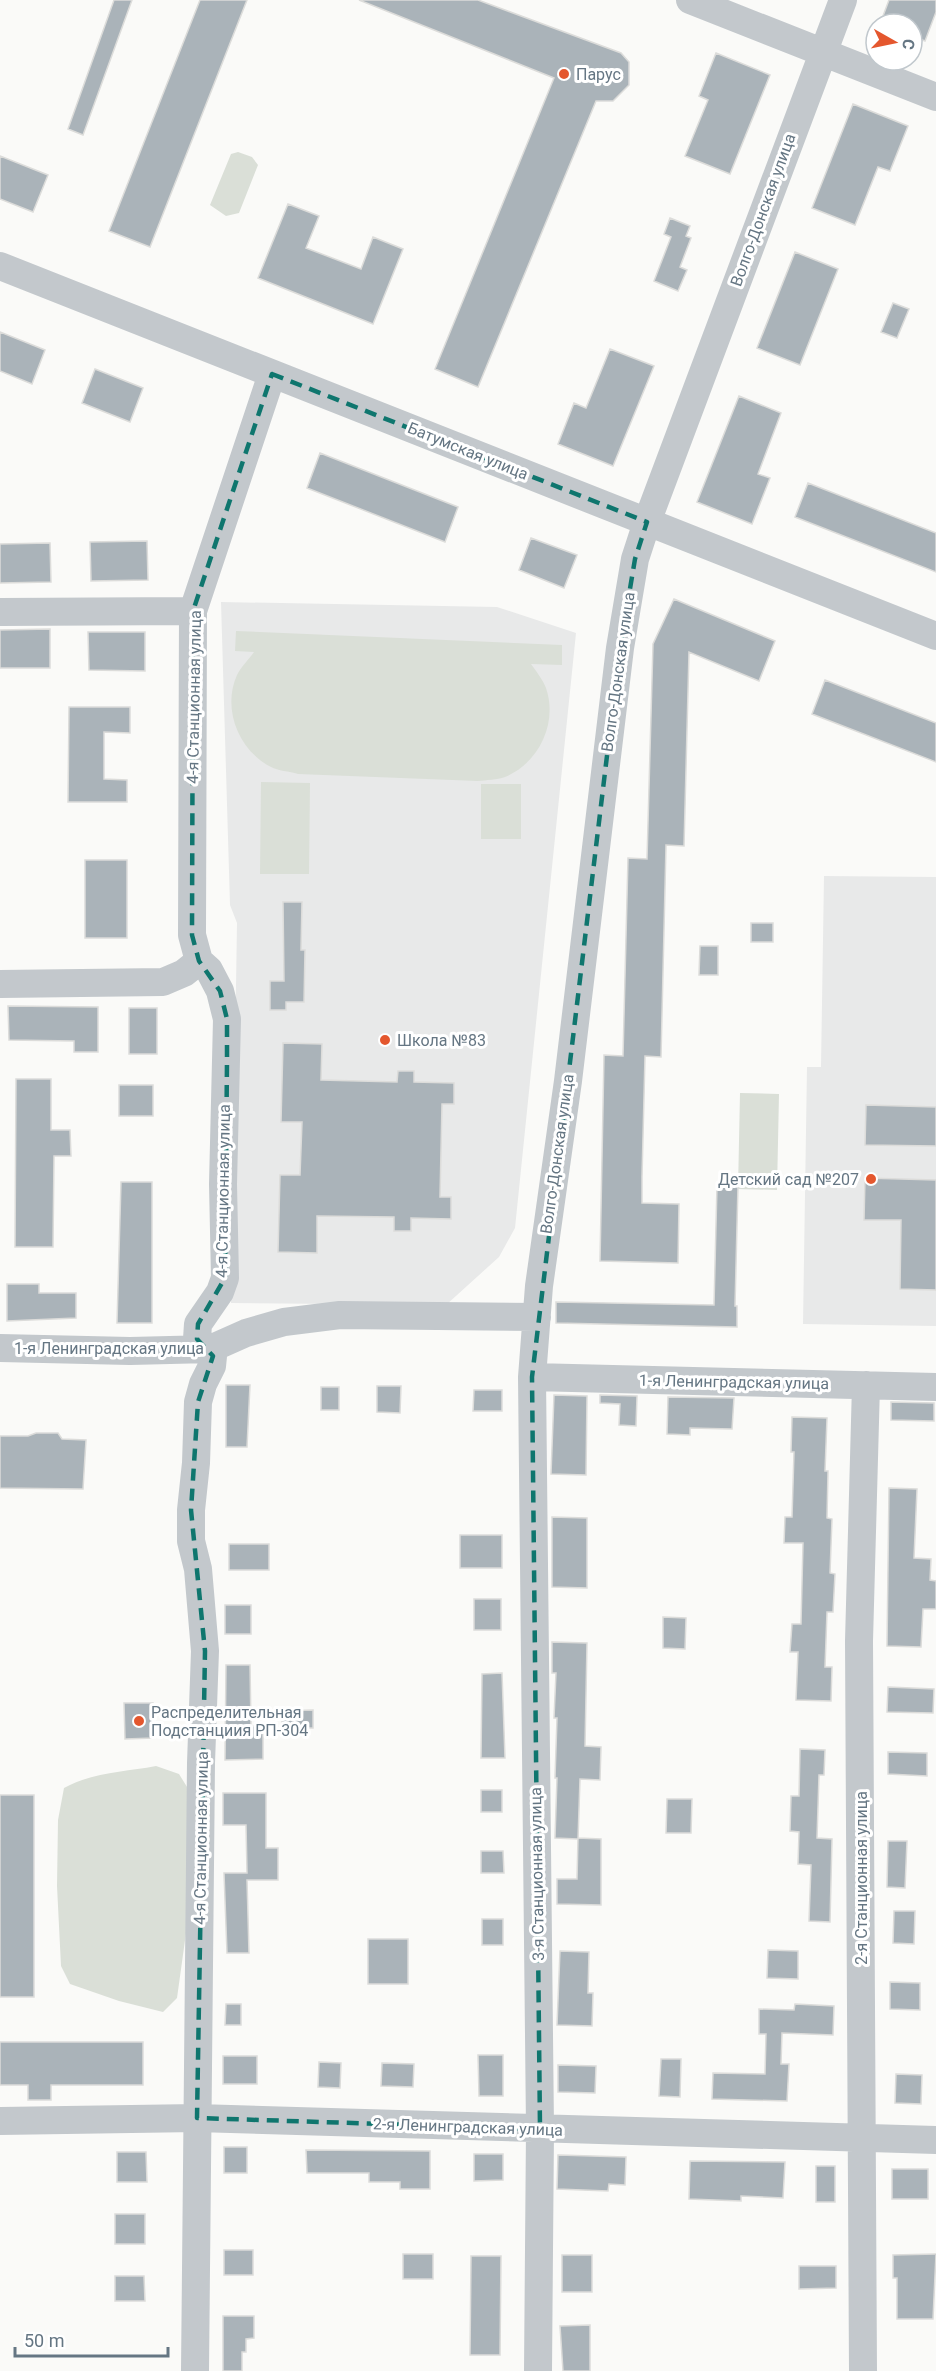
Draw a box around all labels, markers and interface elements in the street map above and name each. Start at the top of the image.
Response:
north arrow [864,12,924,72]
text: С [898,38,919,51]
place label: Парус [576,65,621,84]
marker: Парус [557,67,571,81]
street label: Волго-Донская улица [727,131,799,289]
street label: Батумская улица [405,418,531,484]
street label: Волго-Донская улица [597,591,639,753]
street label: 4-я Станционная улица [183,610,205,784]
place label: Школа №83 [397,1031,486,1050]
marker: Школа №83 [378,1033,392,1047]
street label: Волго-Донская улица [536,1073,578,1235]
street label: 4-я Станционная улица [212,1104,234,1278]
place label: Детский сад №207 [718,1170,859,1189]
marker: Детский сад №207 [864,1172,878,1186]
street label: 1-я Ленинградская улица [14,1339,204,1358]
street label: 1-я Ленинградская улица [639,1371,829,1393]
place label: Распределительная Подстанциия РП-304 [151,1703,308,1740]
marker: Распределительная Подстанциия РП-304 [132,1714,146,1728]
street label: 4-я Станционная улица [190,1751,212,1925]
street label: 3-я Станционная улица [526,1787,548,1961]
street label: 2-я Станционная улица [852,1791,871,1965]
street label: 2-я Ленинградская улица [373,2114,563,2140]
scale bar [15,2320,168,2358]
text: 50 m [24,2330,64,2351]

